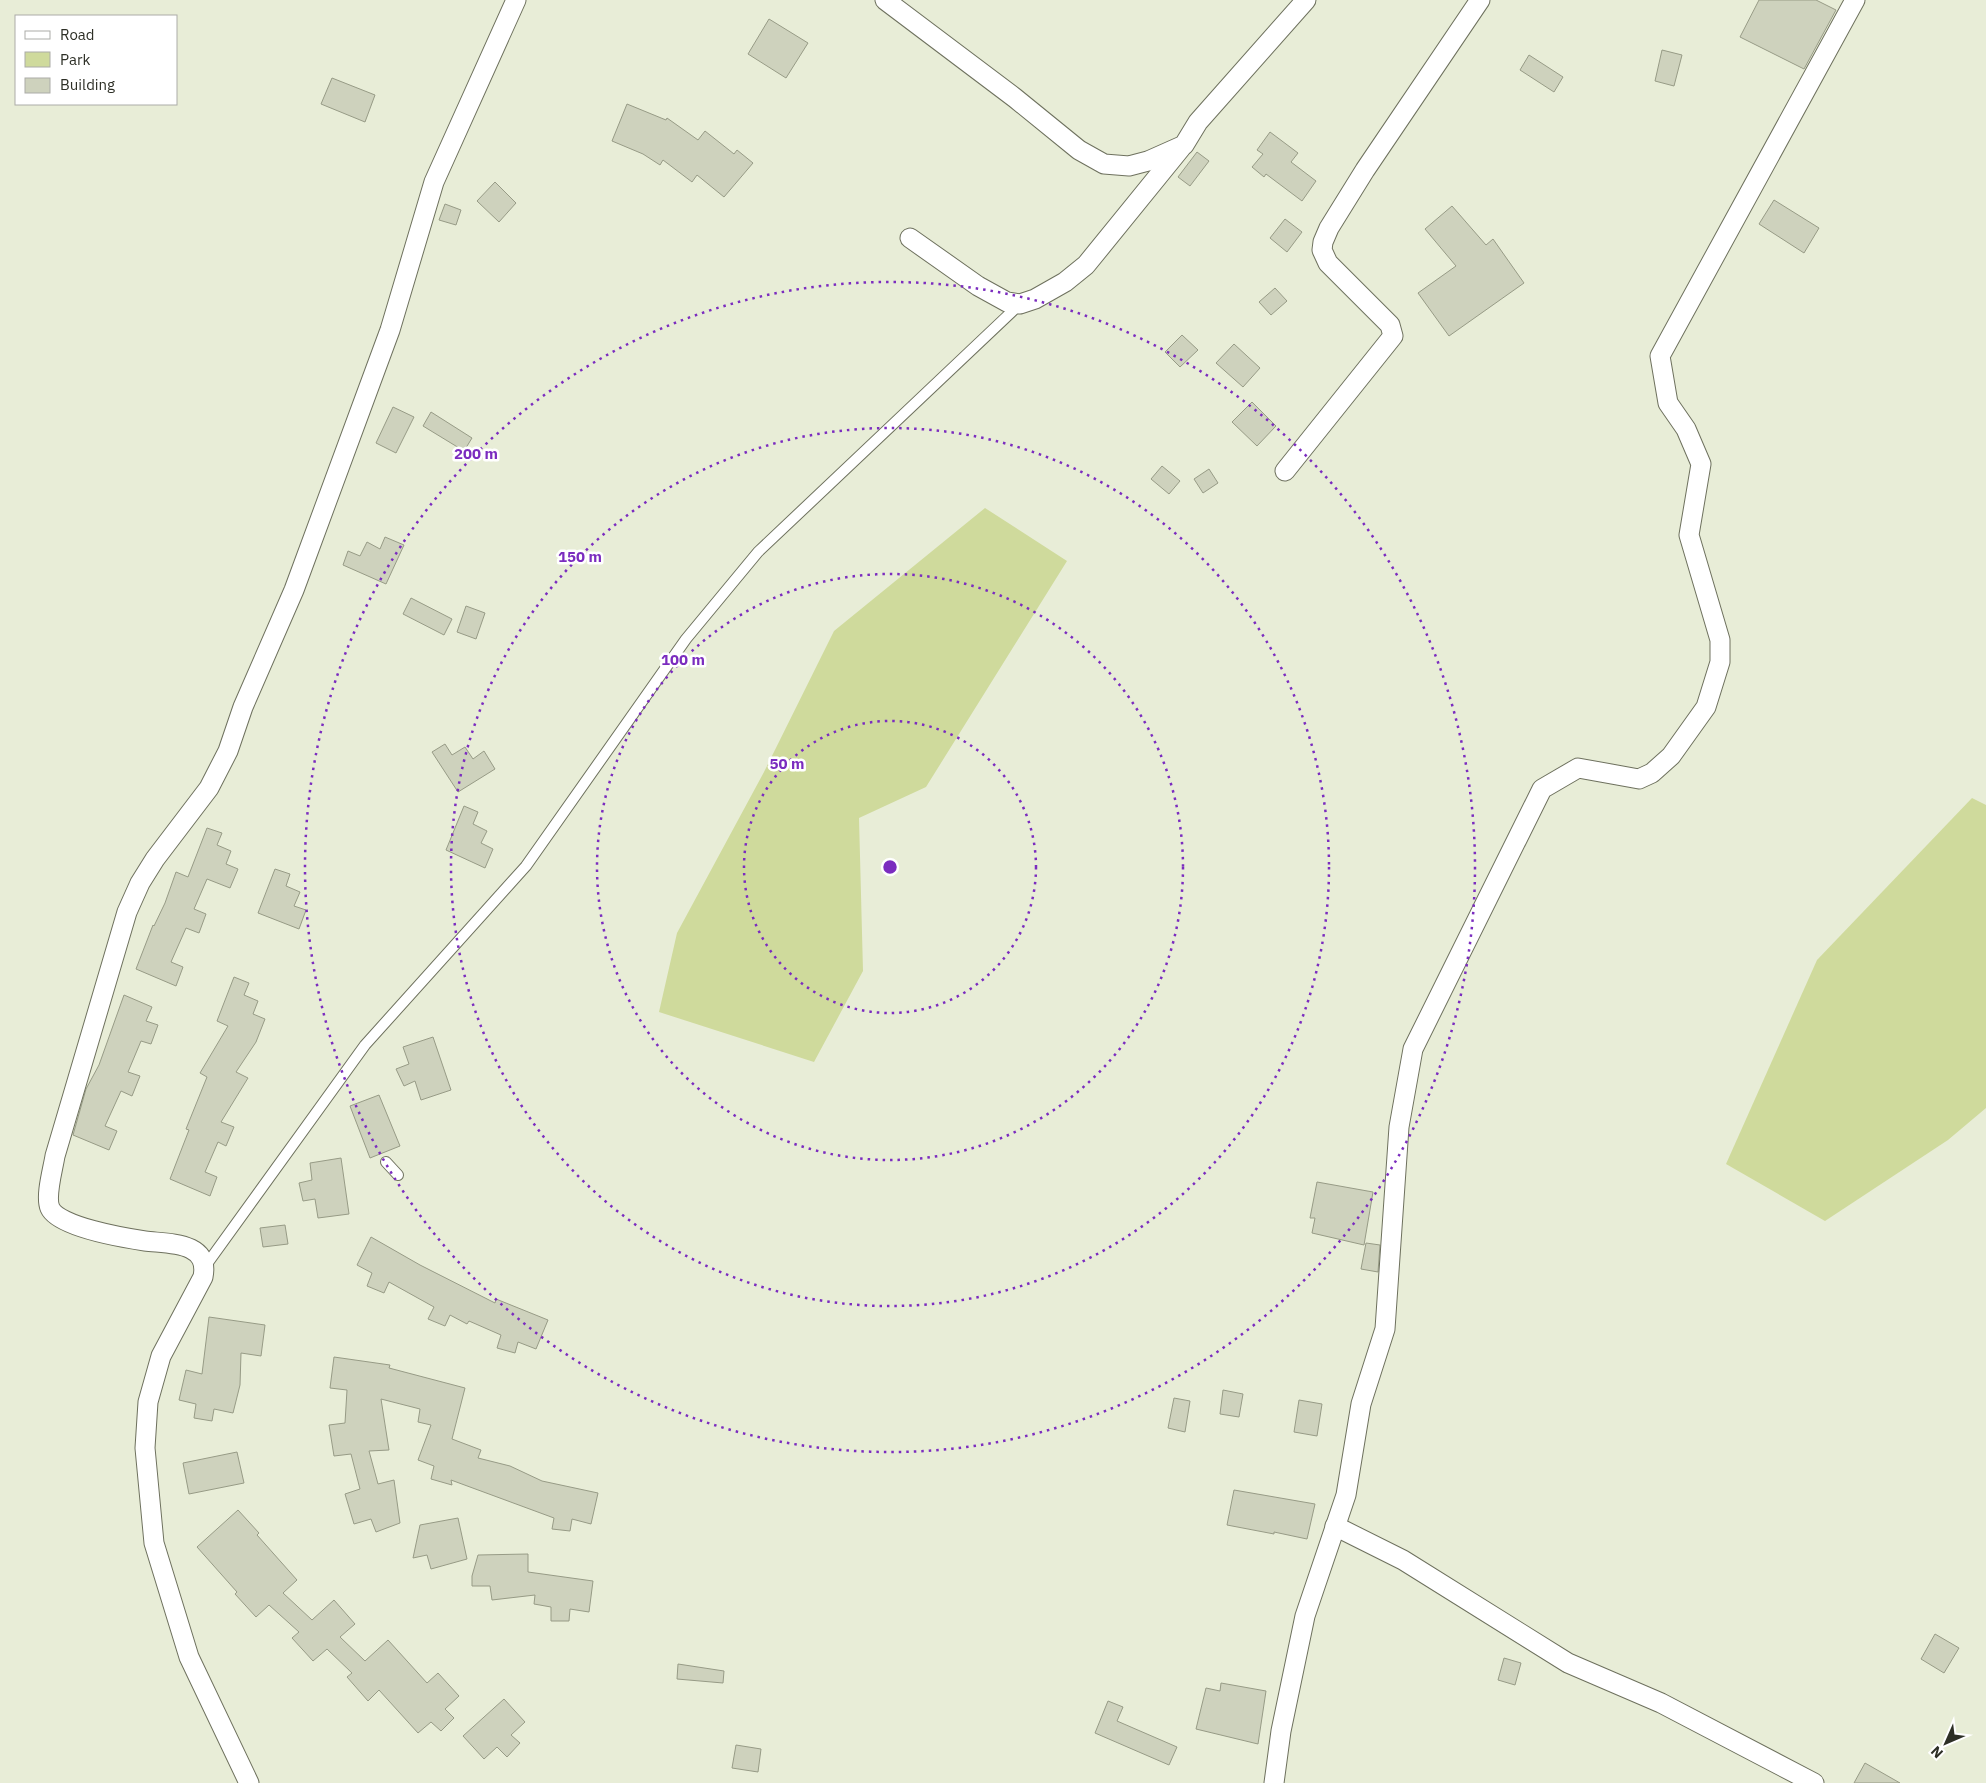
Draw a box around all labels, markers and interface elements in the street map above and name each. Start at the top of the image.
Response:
legend [15,15,178,105]
text: Road [60,25,95,44]
text: Park [60,50,90,69]
text: Building [60,75,115,94]
text: 200 m [454,444,498,463]
text: 150 m [558,547,602,566]
text: 100 m [661,650,705,669]
text: 50 m [770,754,804,773]
centre of rings [881,858,899,876]
north arrow [1921,1718,1971,1768]
text: N [1927,1742,1947,1762]

